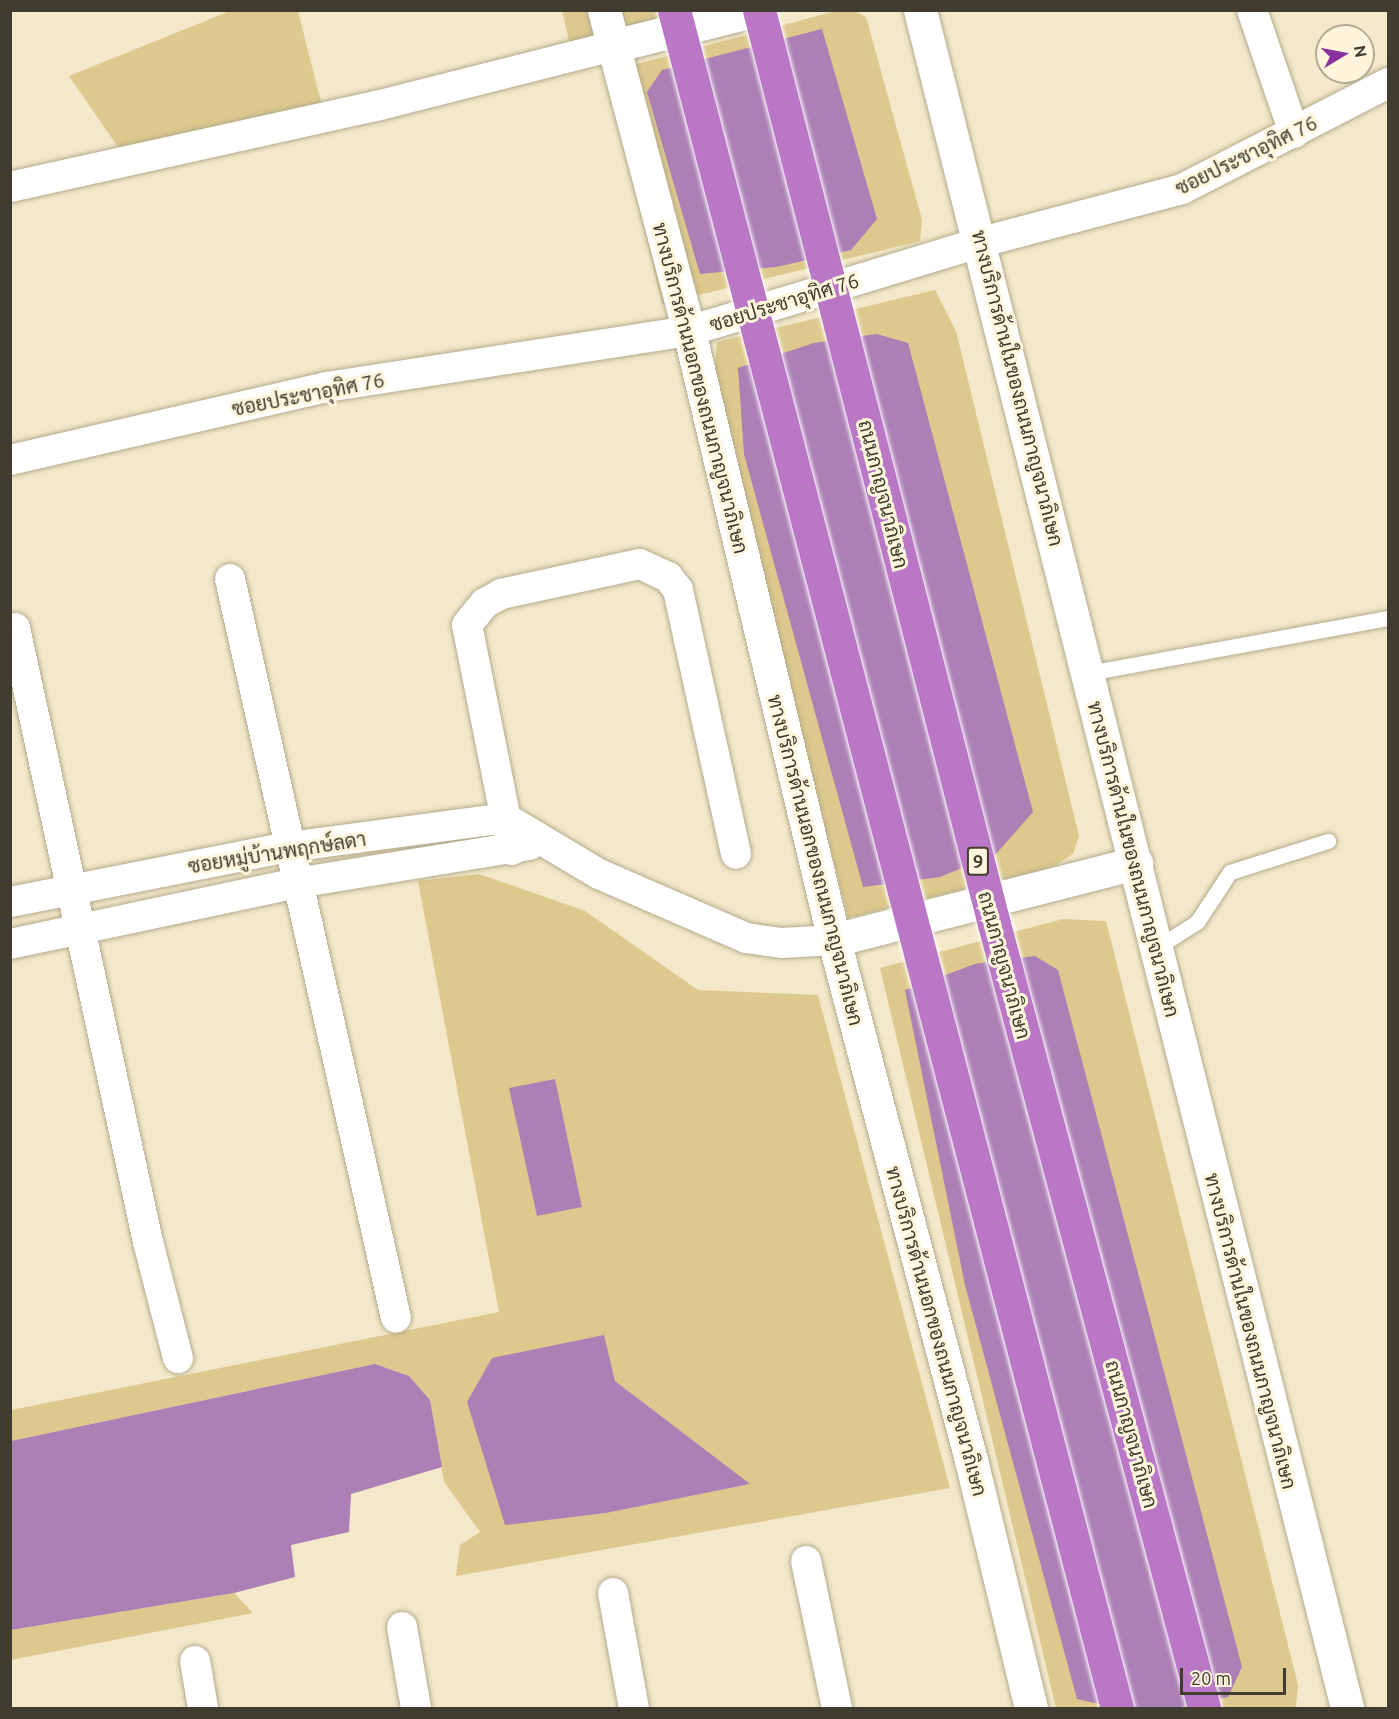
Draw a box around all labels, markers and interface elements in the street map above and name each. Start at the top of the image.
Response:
north arrow [1315,24,1375,84]
text: N [1351,44,1371,59]
street label: ซอยประชาอุทิศ 76 [1171,110,1321,200]
street label: ทางบริการด้านนอกของถนนกาญจนาภิเษก [648,220,754,556]
street label: ทางบริการด้านในของถนนกาญจนาภิเษก [967,228,1069,548]
street label: ซอยประชาอุทิศ 76 [706,268,862,336]
street label: ซอยประชาอุทิศ 76 [230,367,386,421]
street label: ถนนกาญจนาภิเษก [854,417,914,571]
street label: ทางบริการด้านนอกของถนนกาญจนาภิเษก [763,692,869,1028]
street label: ทางบริการด้านในของถนนกาญจนาภิเษก [1083,699,1185,1019]
street label: ซอยหมู่บ้านพฤกษ์ลดา [186,826,368,878]
road number: 9 [966,846,990,876]
street label: ถนนกาญจนาภิเษก [974,888,1036,1042]
street label: ทางบริการด้านนอกของถนนกาญจนาภิเษก [881,1163,993,1499]
street label: ทางบริการด้านในของถนนกาญจนาภิเษก [1200,1171,1302,1491]
street label: ถนนกาญจนาภิเษก [1101,1357,1163,1511]
scale bar [1183,1656,1290,1694]
text: 20 m [1191,1668,1231,1688]

